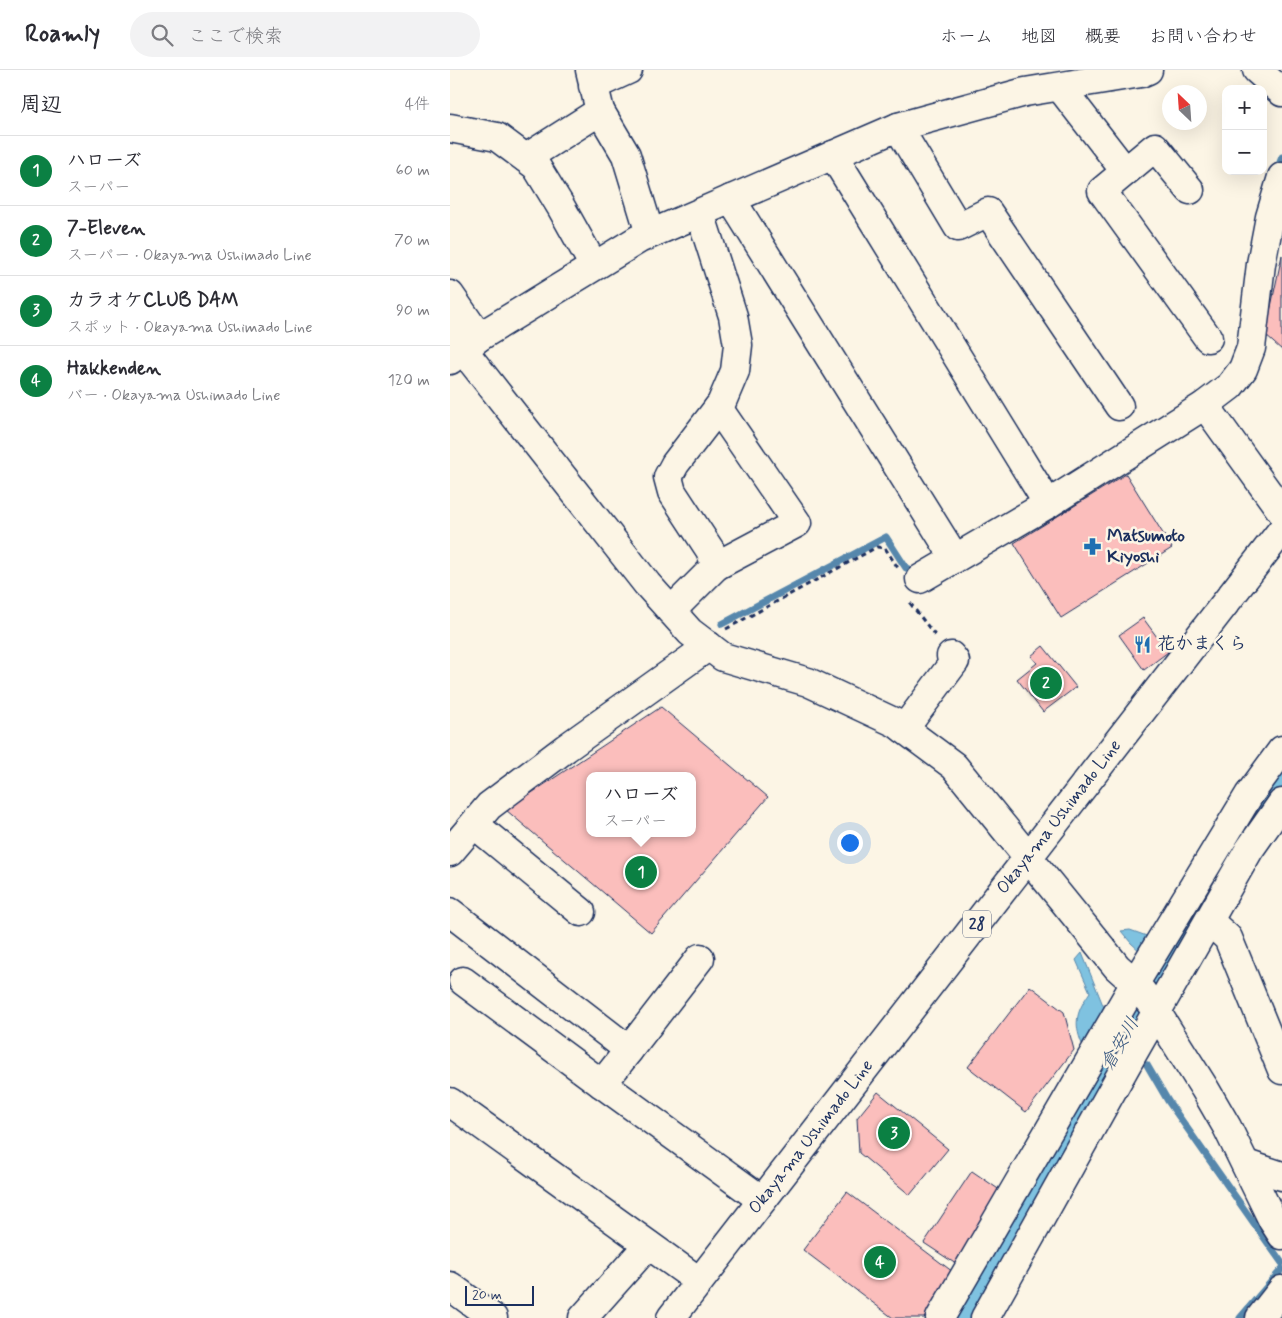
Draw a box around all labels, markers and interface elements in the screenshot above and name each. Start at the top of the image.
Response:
search box [130,12,480,57]
text: Roamly [25,19,100,50]
icon: search [148,21,176,49]
text: ここで検索 [188,24,283,49]
text: ホーム [940,25,993,49]
text: 地図 [1021,25,1057,49]
text: 概要 [1085,25,1121,49]
text: お問い合わせ [1149,25,1257,49]
north arrow [1162,85,1207,130]
map controls [1222,85,1267,175]
button: + [1222,85,1267,130]
text: 周辺 [20,91,62,119]
text: 4件 [405,94,430,115]
button: − [1222,130,1267,175]
text: ハローズ [67,148,141,173]
text: 1 [32,160,40,181]
text: 60 m [396,160,430,181]
text: スーパー [67,177,130,198]
text: 7-Eleven [67,216,145,241]
text: 2 [32,230,40,251]
text: 70 m [394,230,430,251]
text: スーパー · Okayama Ushimado Line [67,245,312,266]
text: カラオケCLUB DAM [67,288,239,313]
text: 3 [32,300,40,321]
text: 90 m [396,300,430,321]
text: スポット · Okayama Ushimado Line [67,317,312,338]
text: Hakkenden [67,356,161,381]
text: 4 [31,370,41,391]
text: 120 m [388,370,430,391]
text: バー · Okayama Ushimado Line [67,385,280,406]
place label: Matsumoto Kiyoshi [1107,524,1185,569]
pharmacy icon: Matsumoto Kiyoshi [1083,536,1103,556]
place label: 花かまくら [1157,632,1247,656]
restaurant icon: 花かまくら [1133,634,1153,654]
pin: 2 [1030,664,1062,702]
street label: Okayama Ushimado Line [991,735,1127,899]
popup [586,772,696,837]
text: ハローズ [604,782,678,807]
text: スーパー [604,811,667,832]
your location [837,830,863,856]
pin: 1 [625,853,657,891]
road number: 28 [963,911,991,938]
water label: 倉安川 [1095,1013,1145,1075]
street label: Okayama Ushimado Line [743,1055,879,1219]
pin: 3 [878,1114,910,1152]
pin: 4 [864,1243,896,1281]
scale bar [465,1283,534,1306]
text: 20 m [472,1286,502,1304]

